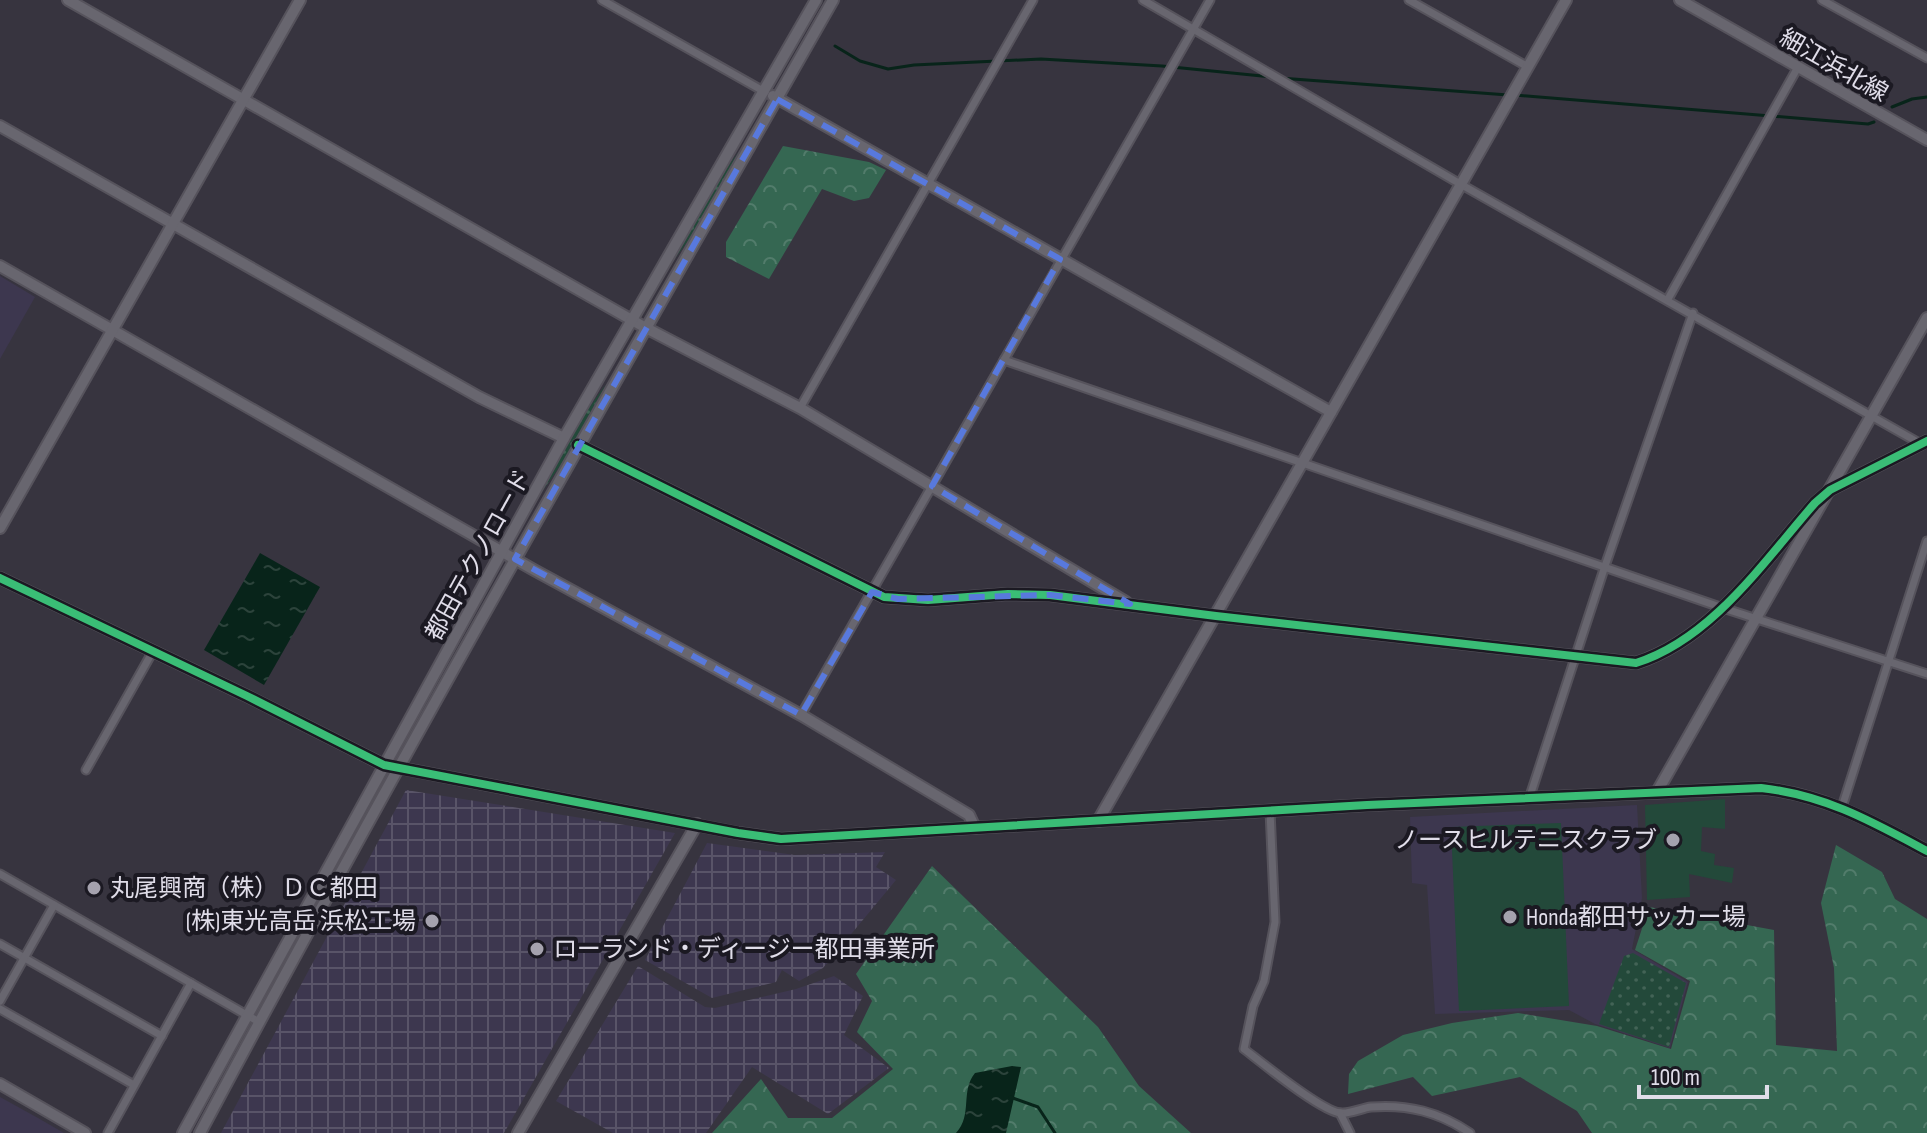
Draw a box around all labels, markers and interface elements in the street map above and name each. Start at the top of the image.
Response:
street label: 細江浜北線 [1775,23,1893,108]
street label: 都田テクノロード [420,465,537,646]
place label: ノースヒルテニスクラブ [1394,826,1657,855]
marker: ノースヒルテニスクラブ [1664,831,1682,849]
place label: 丸尾興商（株） ＤＣ都田 [110,874,378,903]
marker: 丸尾興商（株） ＤＣ都田 [85,879,103,897]
place label: Honda都田サッカー場 [1526,903,1746,932]
place label: (株)東光高岳 浜松工場 [186,907,416,936]
marker: Honda都田サッカー場 [1501,908,1519,926]
marker: (株)東光高岳 浜松工場 [423,912,441,930]
place label: ローランド・ディージー都田事業所 [553,935,935,964]
marker: ローランド・ディージー都田事業所 [528,940,546,958]
scale bar [1639,1049,1767,1099]
text: 100 m [1651,1063,1700,1092]

